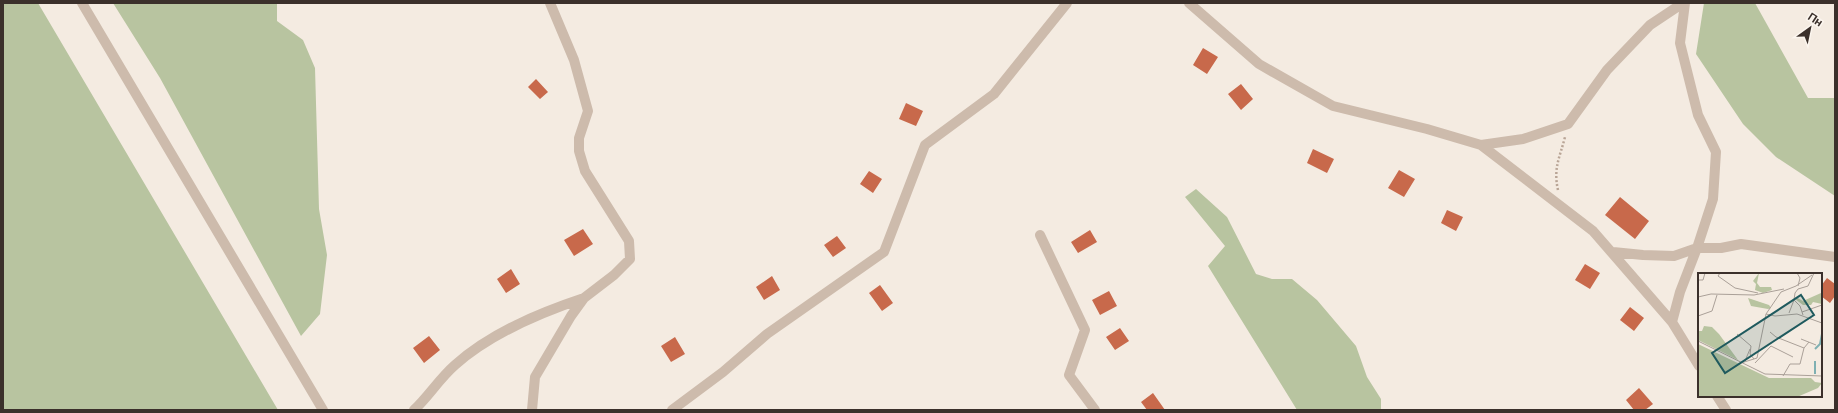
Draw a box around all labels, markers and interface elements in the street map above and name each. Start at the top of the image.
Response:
north arrow [1790,8,1830,48]
text: Пн [1805,10,1826,30]
inset map [1698,273,1822,397]

